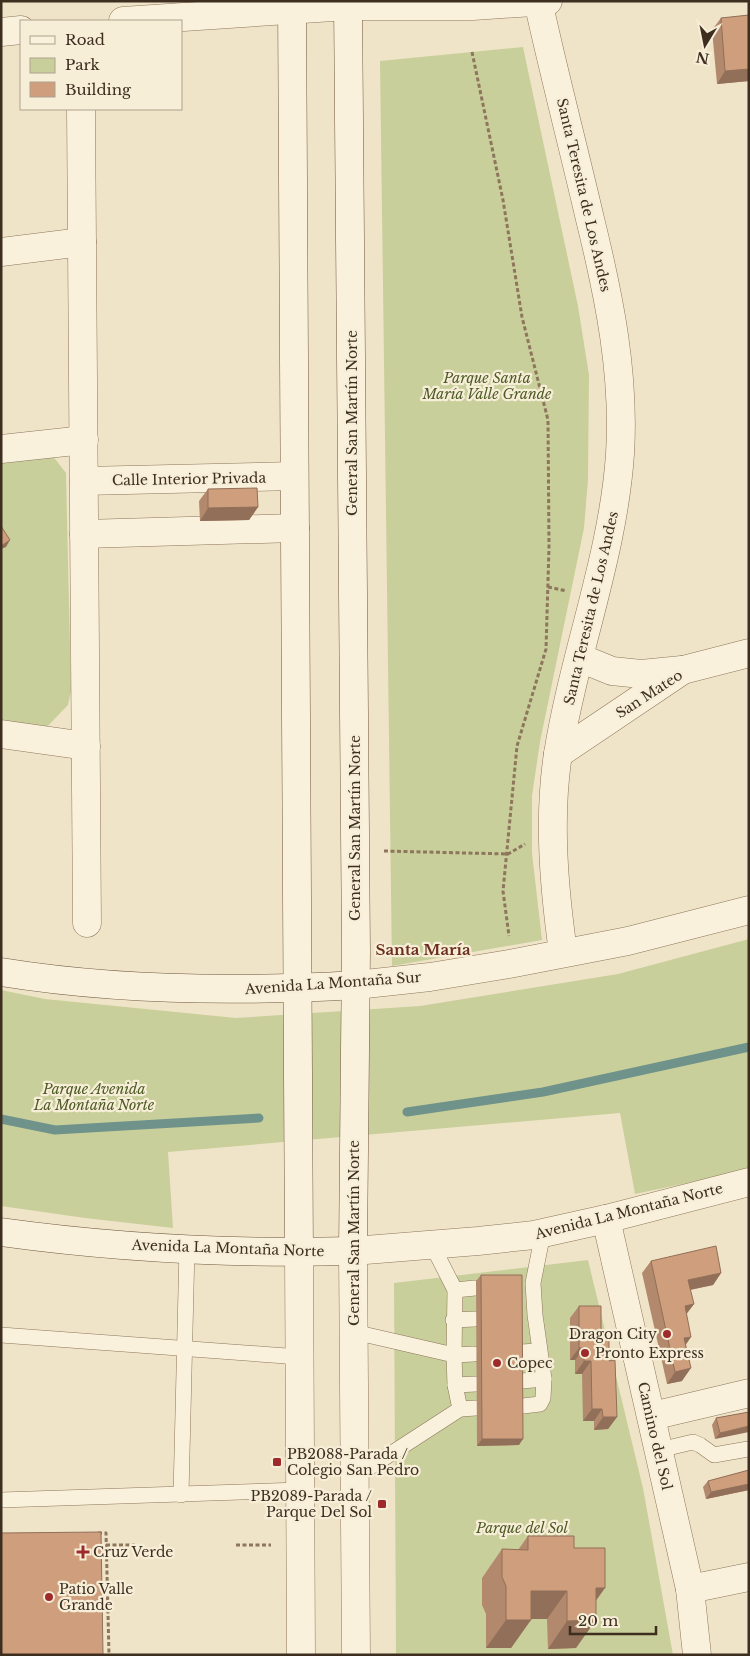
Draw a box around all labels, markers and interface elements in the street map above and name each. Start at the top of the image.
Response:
legend [20,20,182,110]
north arrow [680,20,730,70]
text: Road [65,30,105,49]
text: N [695,48,711,68]
text: Park [65,55,101,74]
text: Building [65,80,132,99]
street label: Santa Teresita de Los Andes [553,96,615,294]
street label: General San Martín Norte [343,330,361,516]
park label: Parque Santa María Valle Grande [421,369,552,403]
street label: Calle Interior Privada [112,469,266,489]
street label: Santa Teresita de Los Andes [560,509,622,707]
street label: San Mateo [612,666,686,722]
street label: General San Martín Norte [346,735,364,921]
district label: Santa María [375,940,471,959]
street label: Avenida La Montaña Sur [243,968,422,998]
park label: Parque Avenida La Montaña Norte [33,1080,155,1114]
street label: General San Martín Norte [345,1140,363,1326]
street label: Avenida La Montaña Norte [532,1179,725,1243]
street label: Avenida La Montaña Norte [130,1236,325,1260]
place label: Dragon City [569,1325,657,1343]
marker: Dragon City [661,1328,673,1340]
place label: Pronto Express [595,1344,704,1362]
marker: Pronto Express [579,1347,591,1359]
place label: Copec [507,1354,553,1372]
marker: Copec [491,1357,503,1369]
street label: Camino del Sol [634,1380,676,1492]
place label: PB2088-Parada / Colegio San Pedro [287,1445,419,1479]
marker: PB2088-Parada / Colegio San Pedro [271,1456,283,1468]
place label: PB2089-Parada / Parque Del Sol [251,1487,373,1521]
marker: PB2089-Parada / Parque Del Sol [376,1498,388,1510]
park label: Parque del Sol [475,1519,568,1537]
place label: Cruz Verde [93,1543,173,1561]
marker: Cruz Verde [77,1546,89,1558]
place label: Patio Valle Grande [59,1580,133,1614]
marker: Patio Valle Grande [43,1591,55,1603]
scale bar [570,1604,656,1636]
text: 20 m [578,1611,618,1630]

